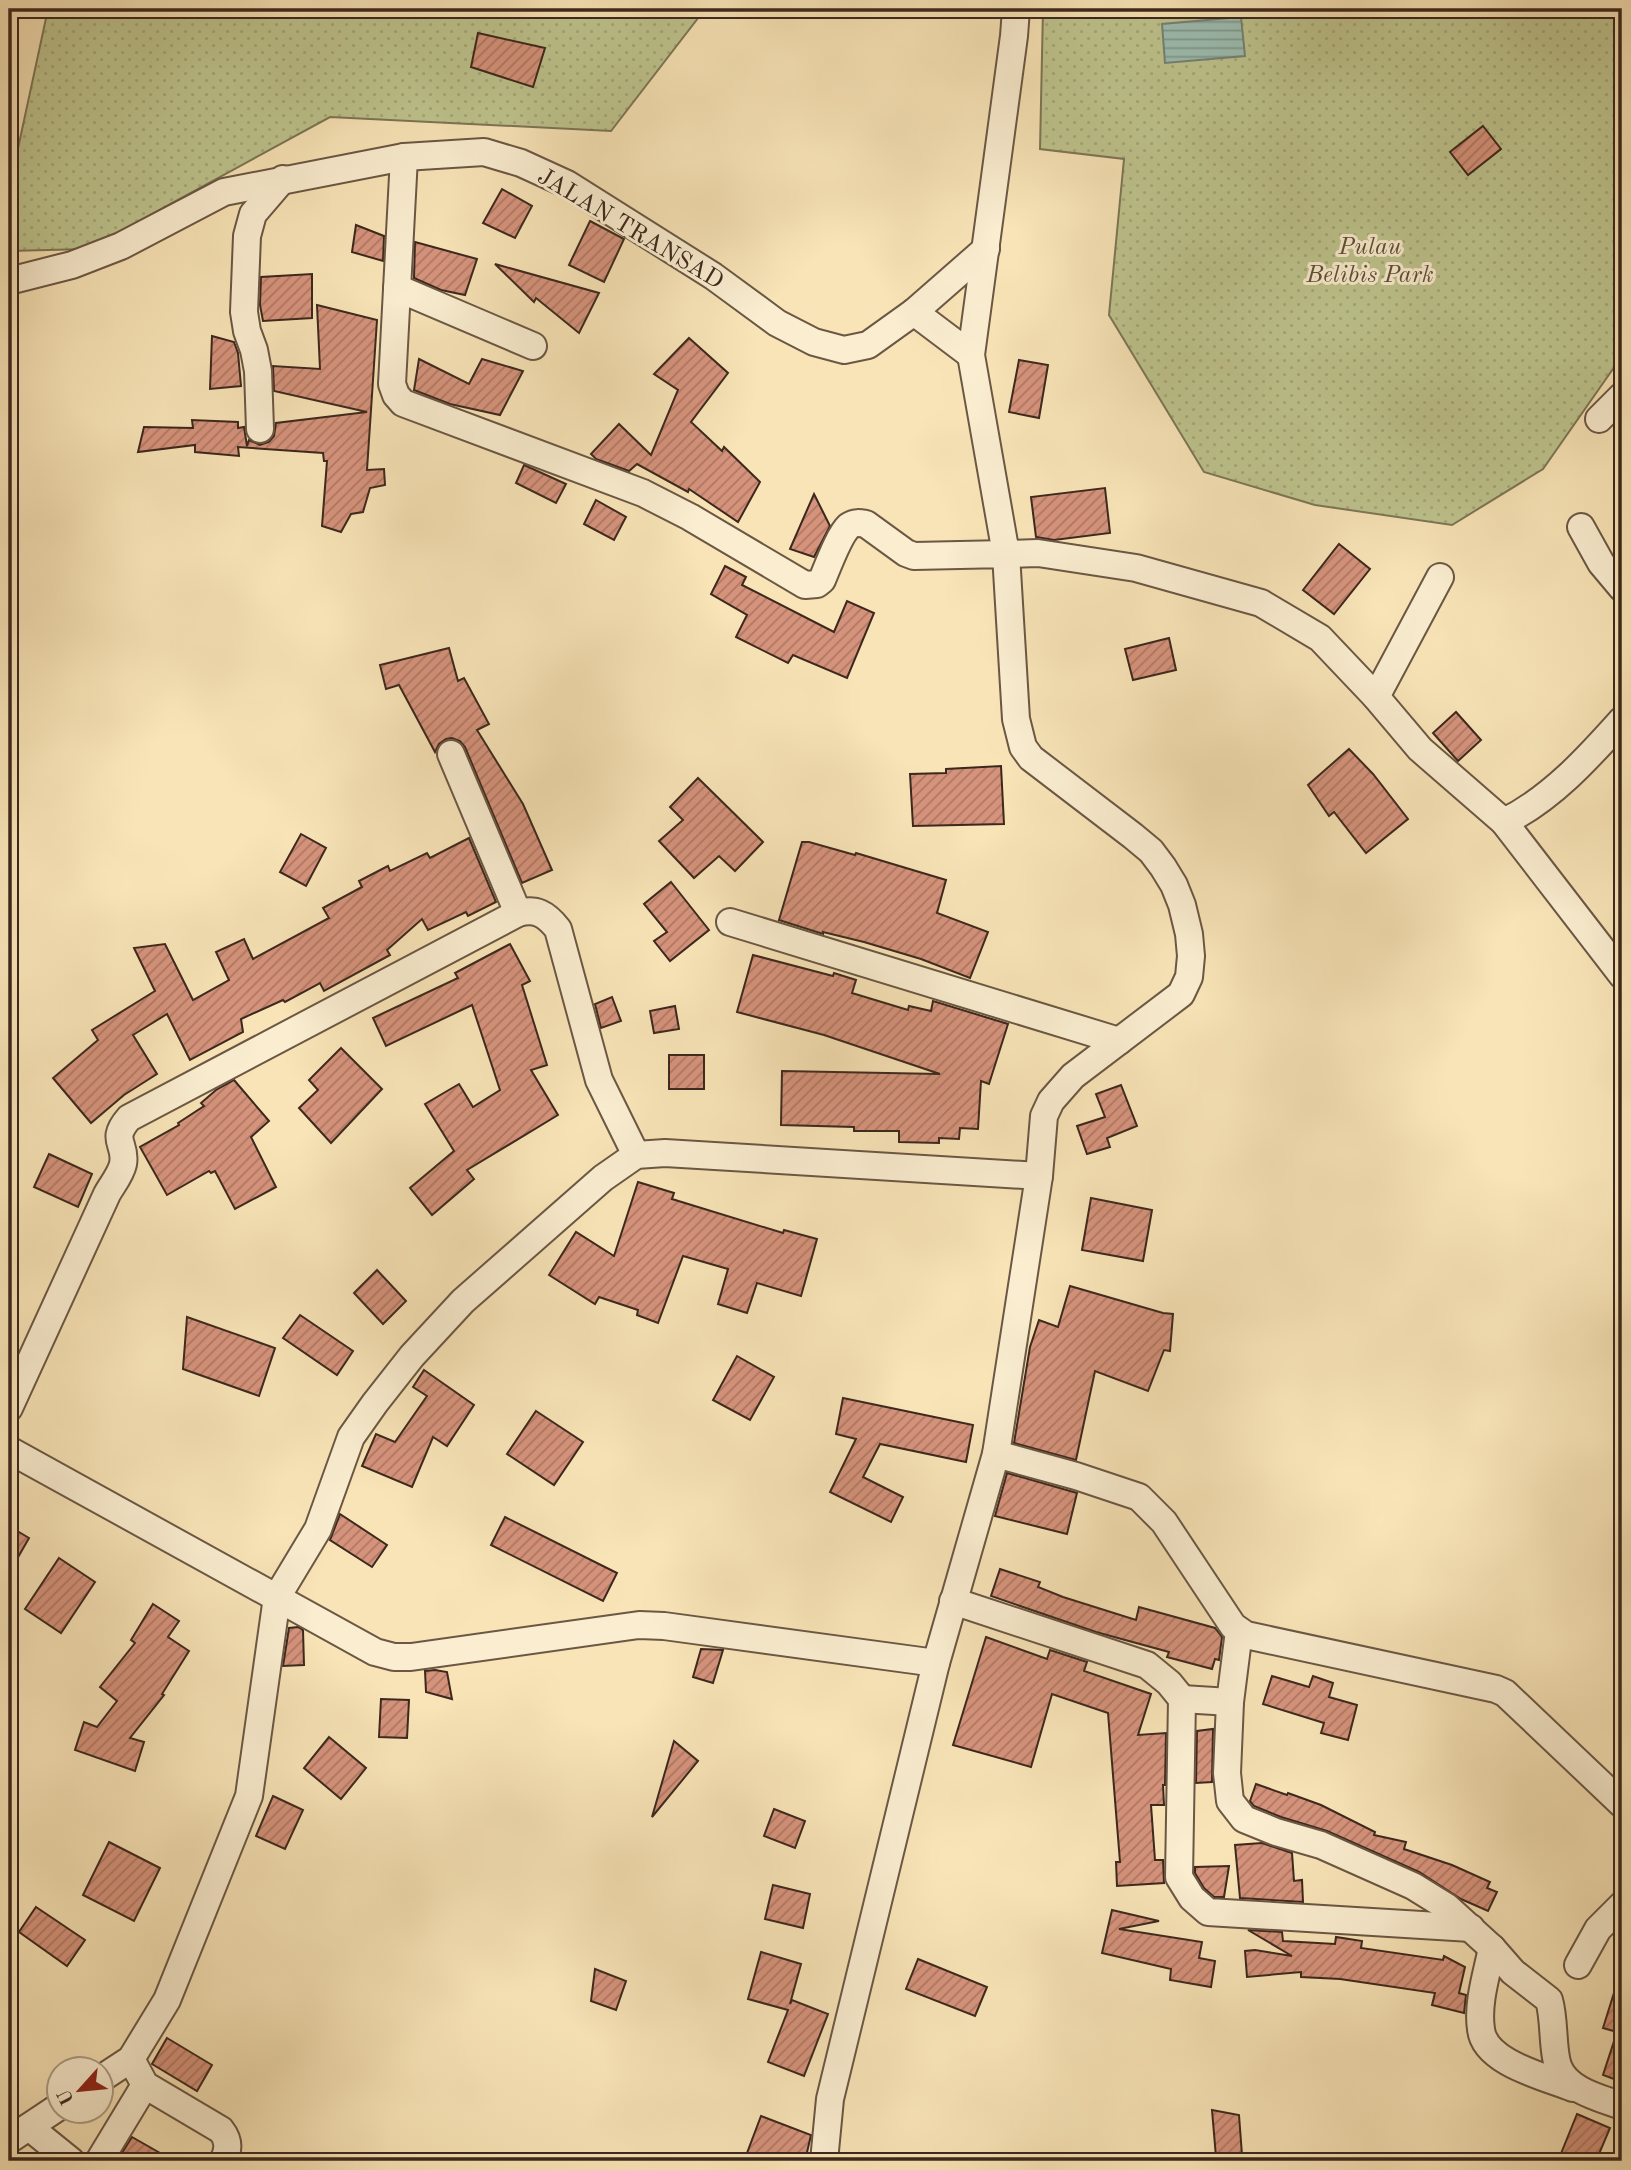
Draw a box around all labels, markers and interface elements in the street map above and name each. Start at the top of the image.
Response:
street label: JALAN TRANSAD [533,165,727,295]
park label: Pulau Belibis Park [1305,236,1434,288]
north arrow [46,2054,116,2124]
text: U [55,2086,79,2108]

